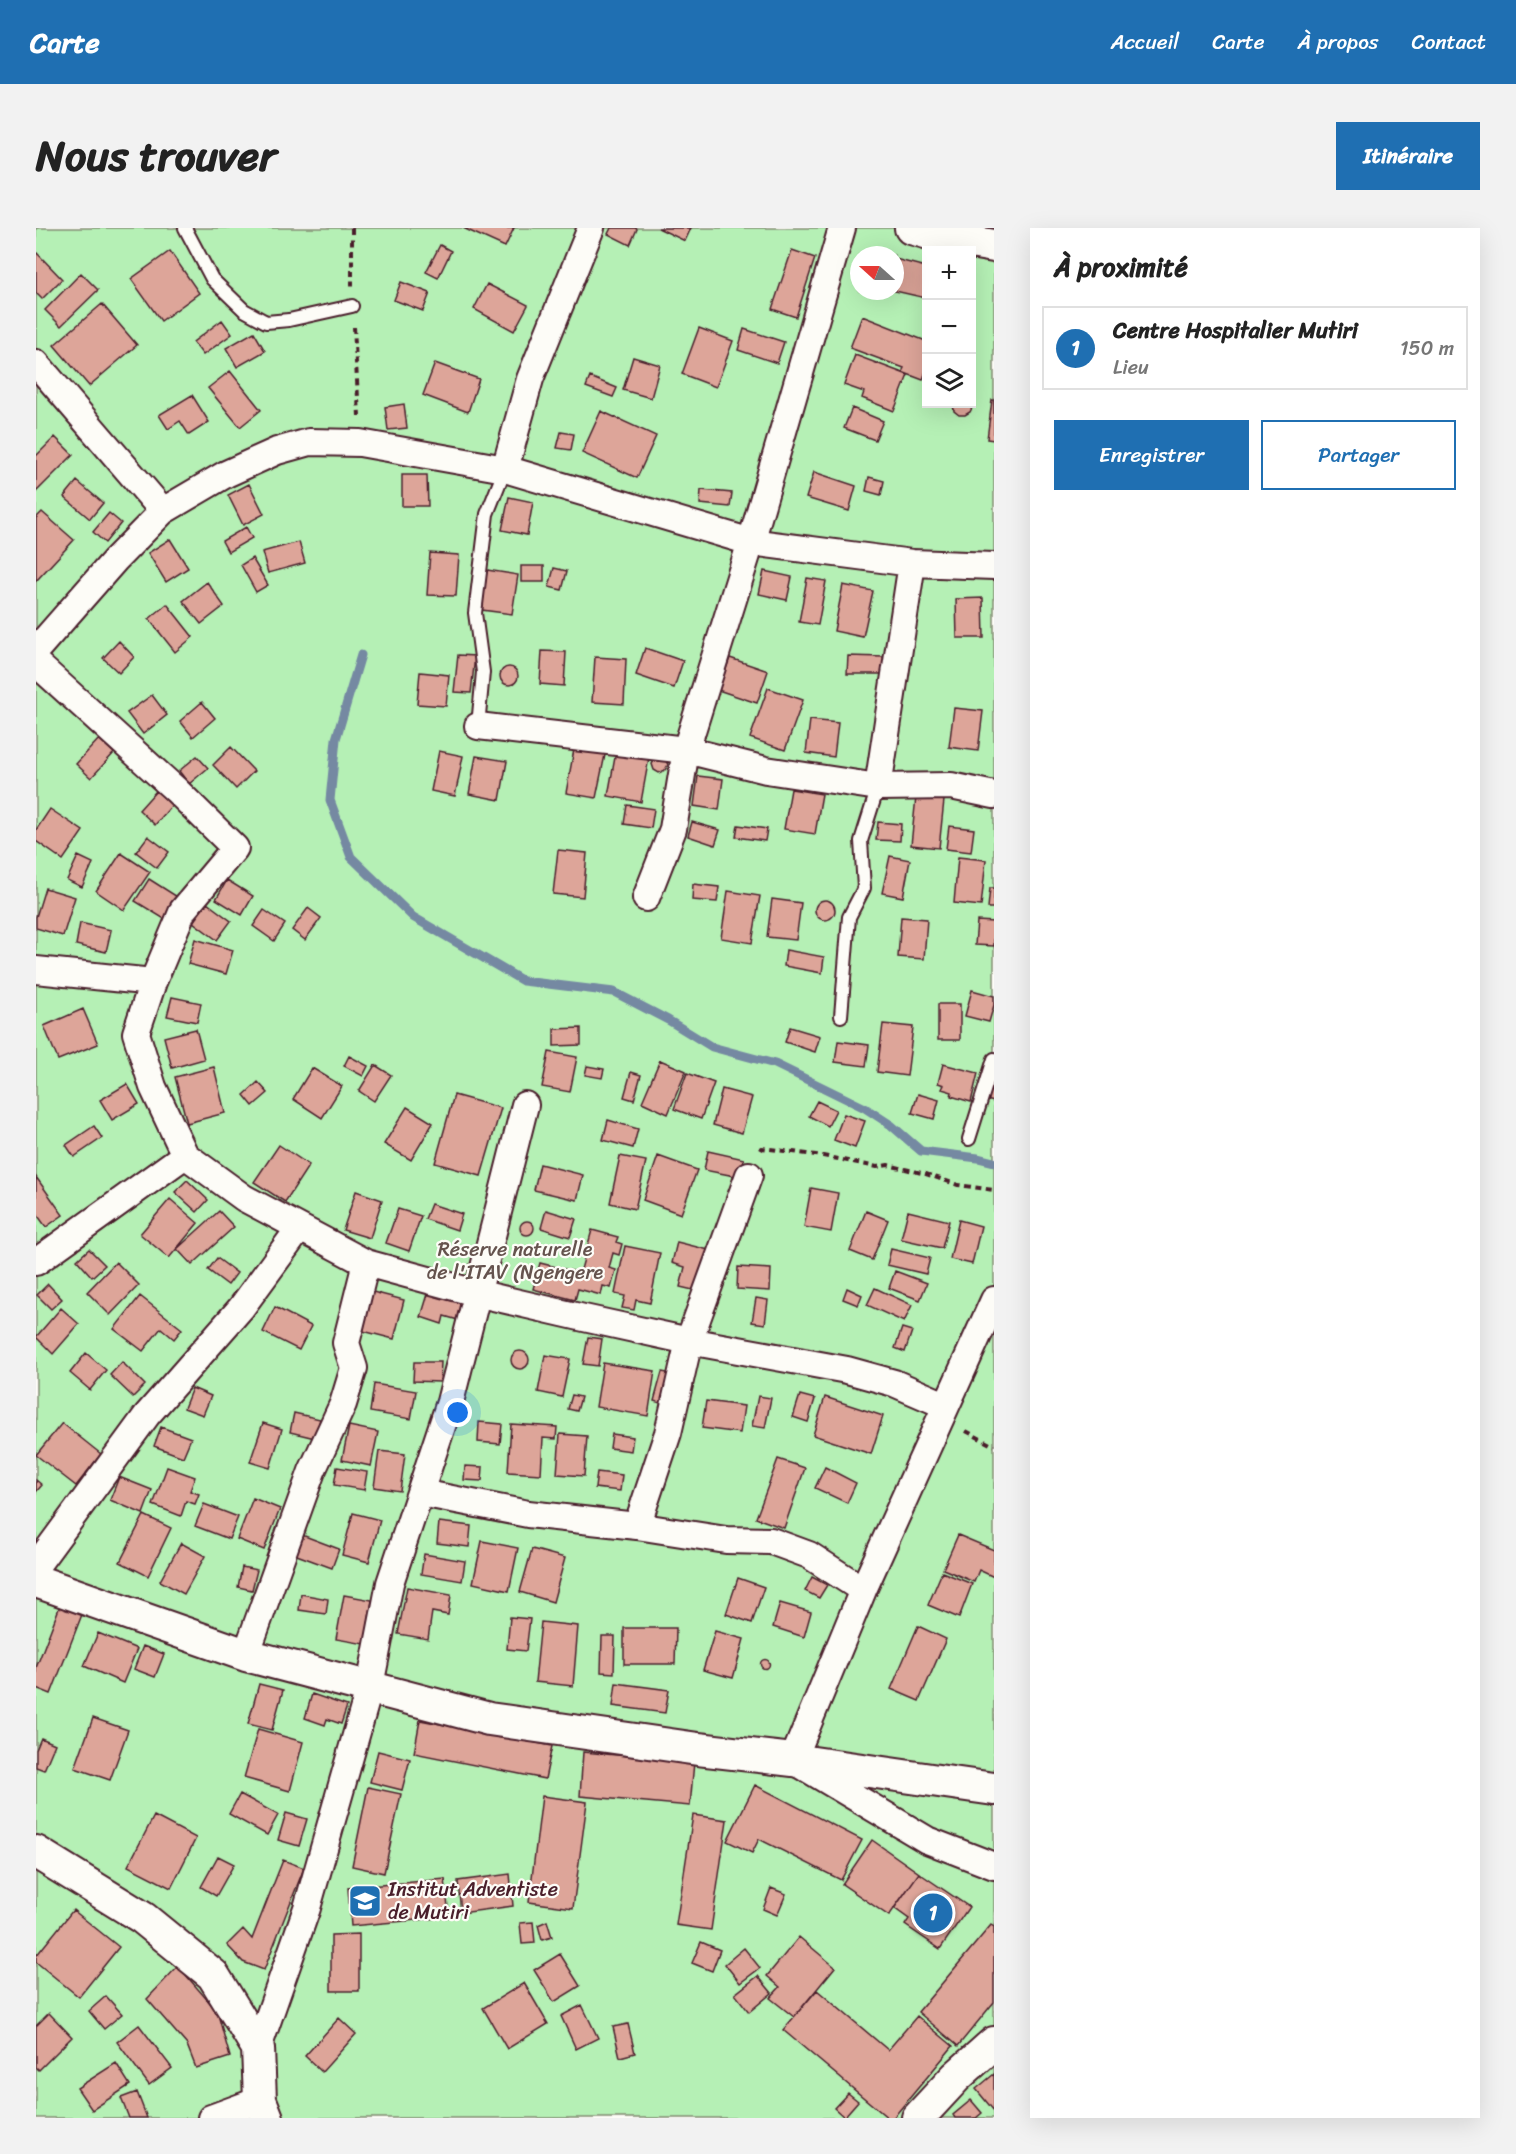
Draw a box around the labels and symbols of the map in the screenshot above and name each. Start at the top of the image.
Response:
north arrow [850,246,904,300]
park label: Réserve naturelle de l'ITAV (Ngengere [427,1232,604,1290]
your location [443,1398,472,1427]
place label: Institut Adventiste de Mutiri [387,1872,558,1930]
school or university icon: Institut Adventiste de Mutiri [347,1883,383,1919]
pin: 1 [914,1890,952,1936]

